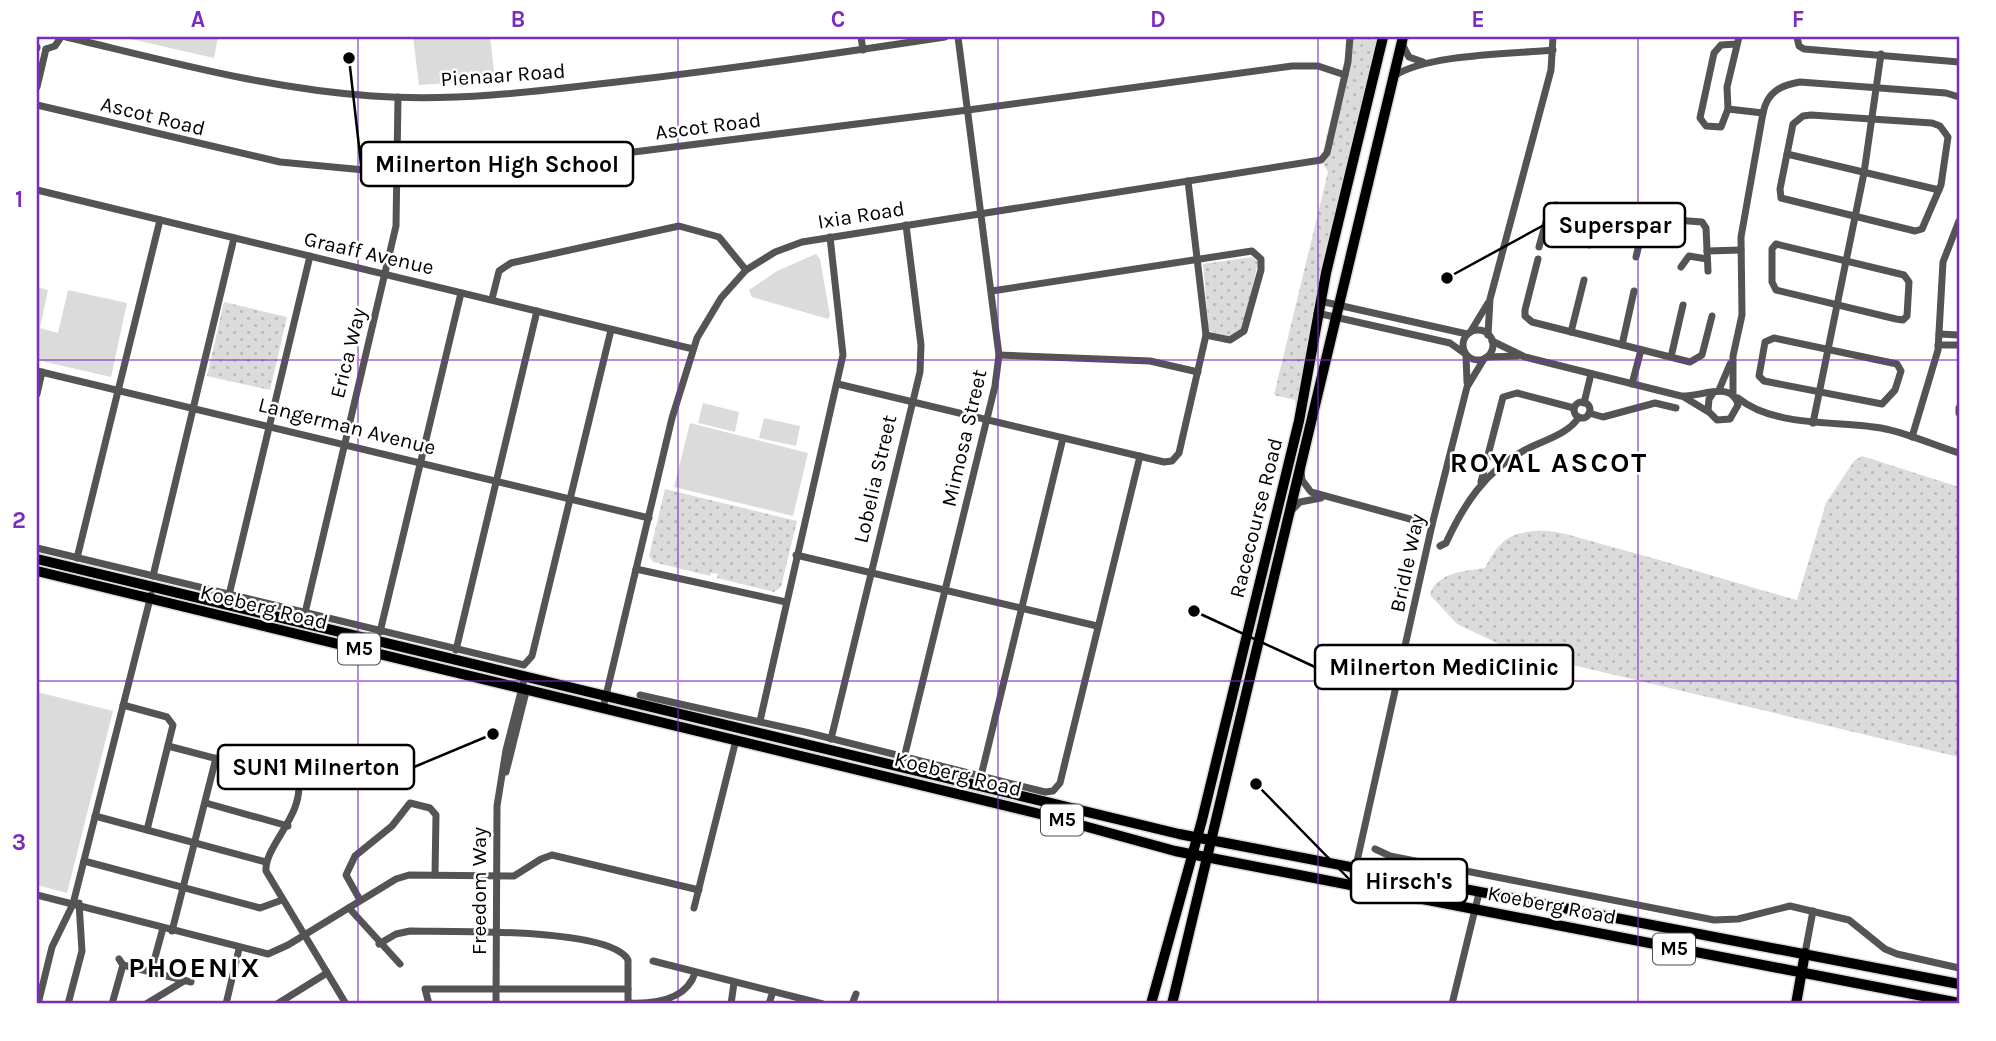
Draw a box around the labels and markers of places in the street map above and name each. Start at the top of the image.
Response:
callout: Milnerton High School [361,142,633,186]
callout: Superspar [1544,203,1685,247]
callout: Milnerton MediClinic [1315,645,1573,689]
callout: SUN1 Milnerton [218,745,414,789]
callout: Hirsch's [1351,859,1467,903]

